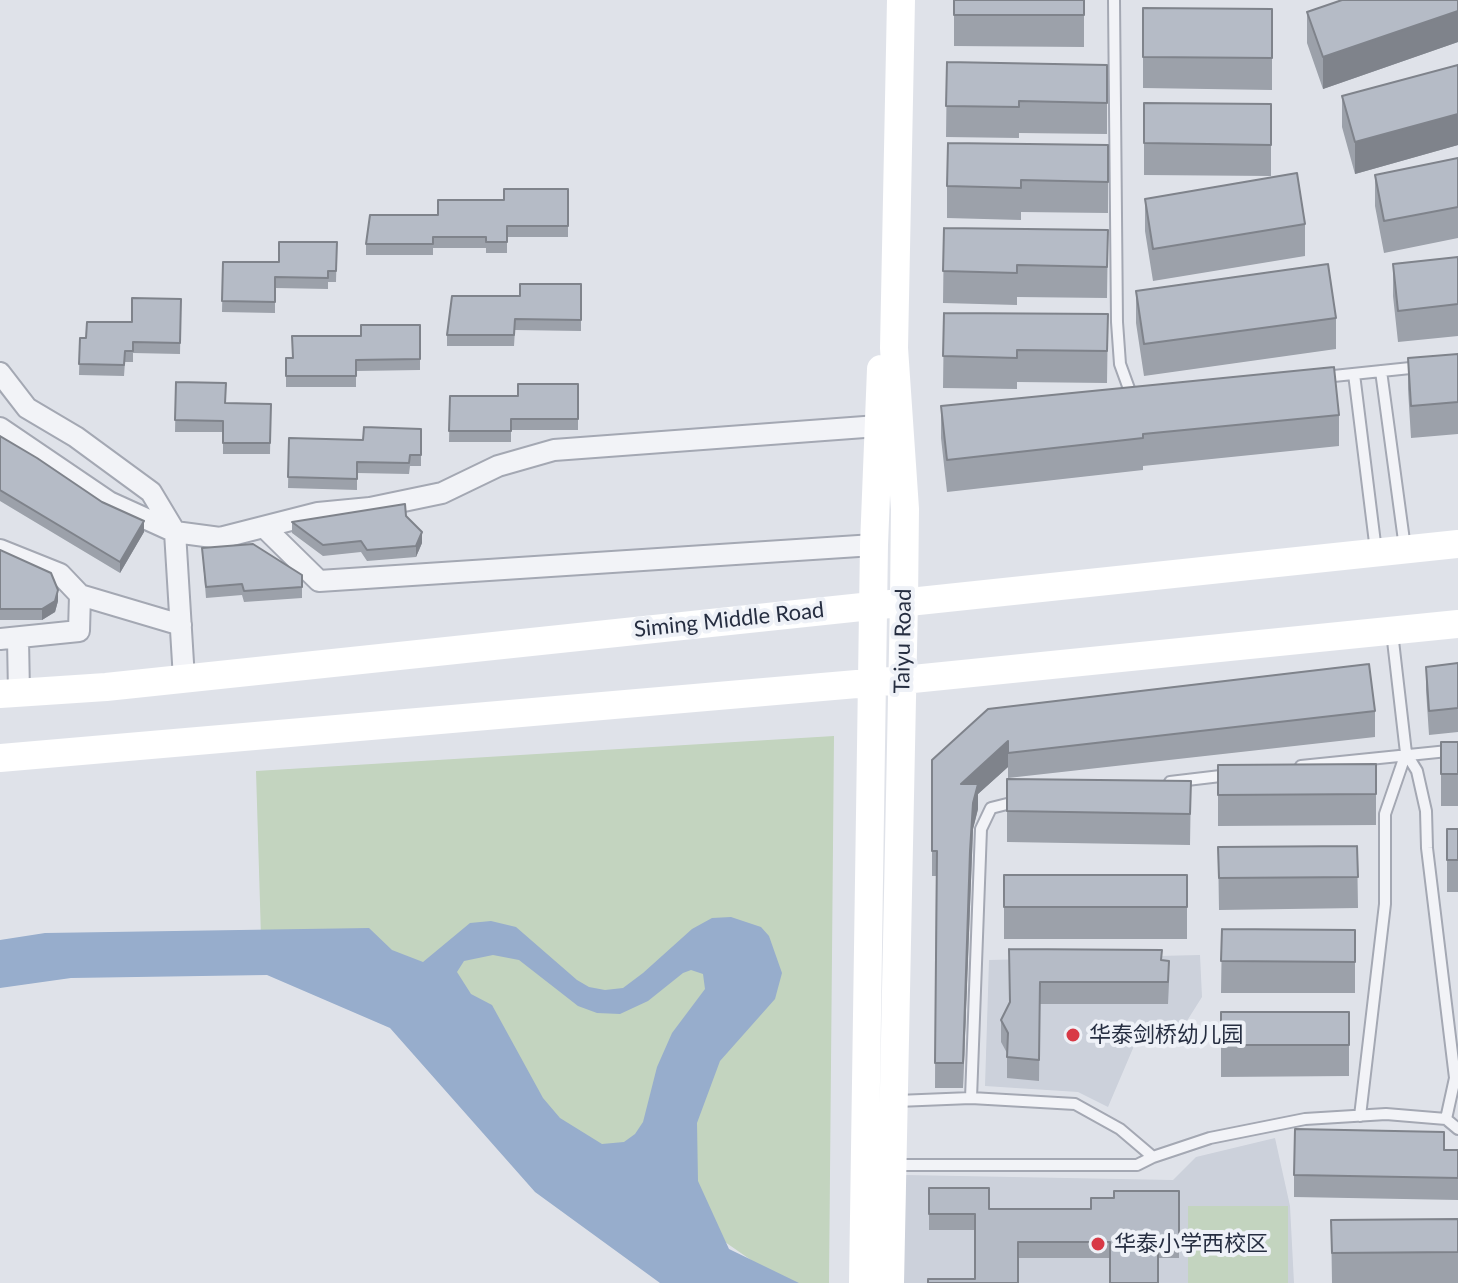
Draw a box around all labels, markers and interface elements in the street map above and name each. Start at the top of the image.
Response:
street label: Taiyu Road [889,588,917,694]
street label: Siming Middle Road [633,597,825,643]
place label: 华泰剑桥幼儿园 [1089,1022,1243,1048]
marker: 华泰剑桥幼儿园 [1064,1026,1082,1044]
place label: 华泰小学西校区 [1114,1231,1268,1257]
marker: 华泰小学西校区 [1089,1235,1107,1253]

